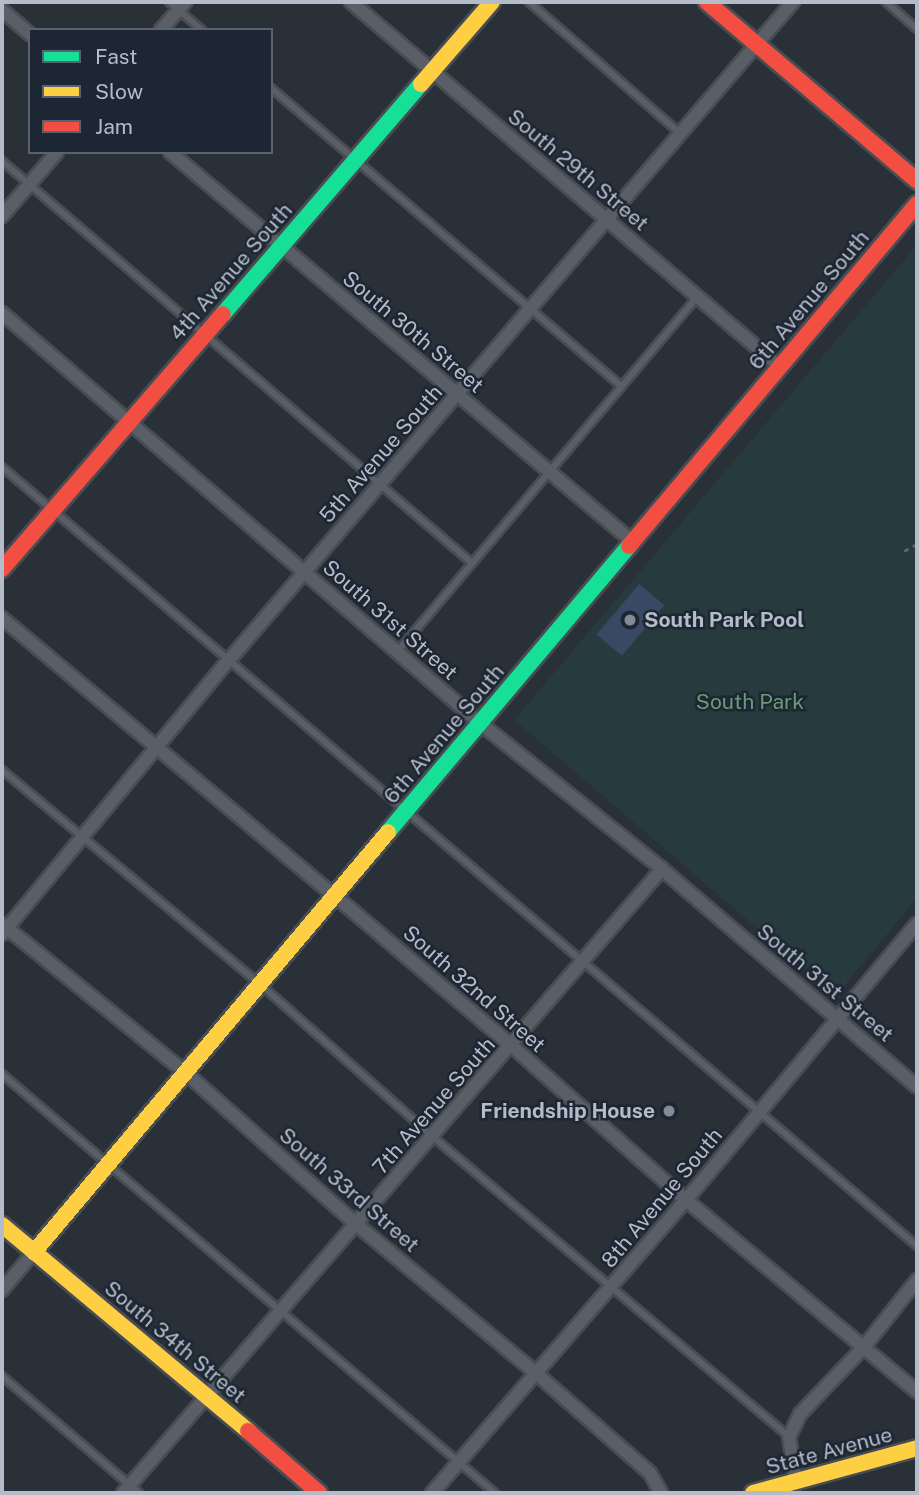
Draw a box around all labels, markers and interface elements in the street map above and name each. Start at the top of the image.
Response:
legend [28,28,273,154]
text: Fast [95,44,137,69]
text: Slow [95,79,143,104]
street label: South 29th Street [503,104,653,236]
text: Jam [95,114,133,139]
street label: 4th Avenue South [164,198,298,346]
street label: 6th Avenue South [743,225,875,375]
street label: South 30th Street [337,266,489,398]
street label: 5th Avenue South [314,380,448,528]
street label: South 31st Street [317,555,463,685]
place label: South Park Pool [644,607,804,633]
marker: South Park Pool [622,612,638,628]
street label: 6th Avenue South [378,659,510,809]
park label: South Park [696,689,804,715]
street label: South 31st Street [752,919,898,1047]
street label: South 32nd Street [398,920,550,1058]
street label: 7th Avenue South [368,1032,500,1180]
place label: Friendship House [480,1098,655,1124]
marker: Friendship House [661,1103,677,1119]
street label: South 33rd Street [274,1122,424,1258]
street label: 8th Avenue South [596,1123,728,1273]
street label: South 34th Street [99,1276,251,1408]
street label: State Avenue [763,1422,895,1480]

